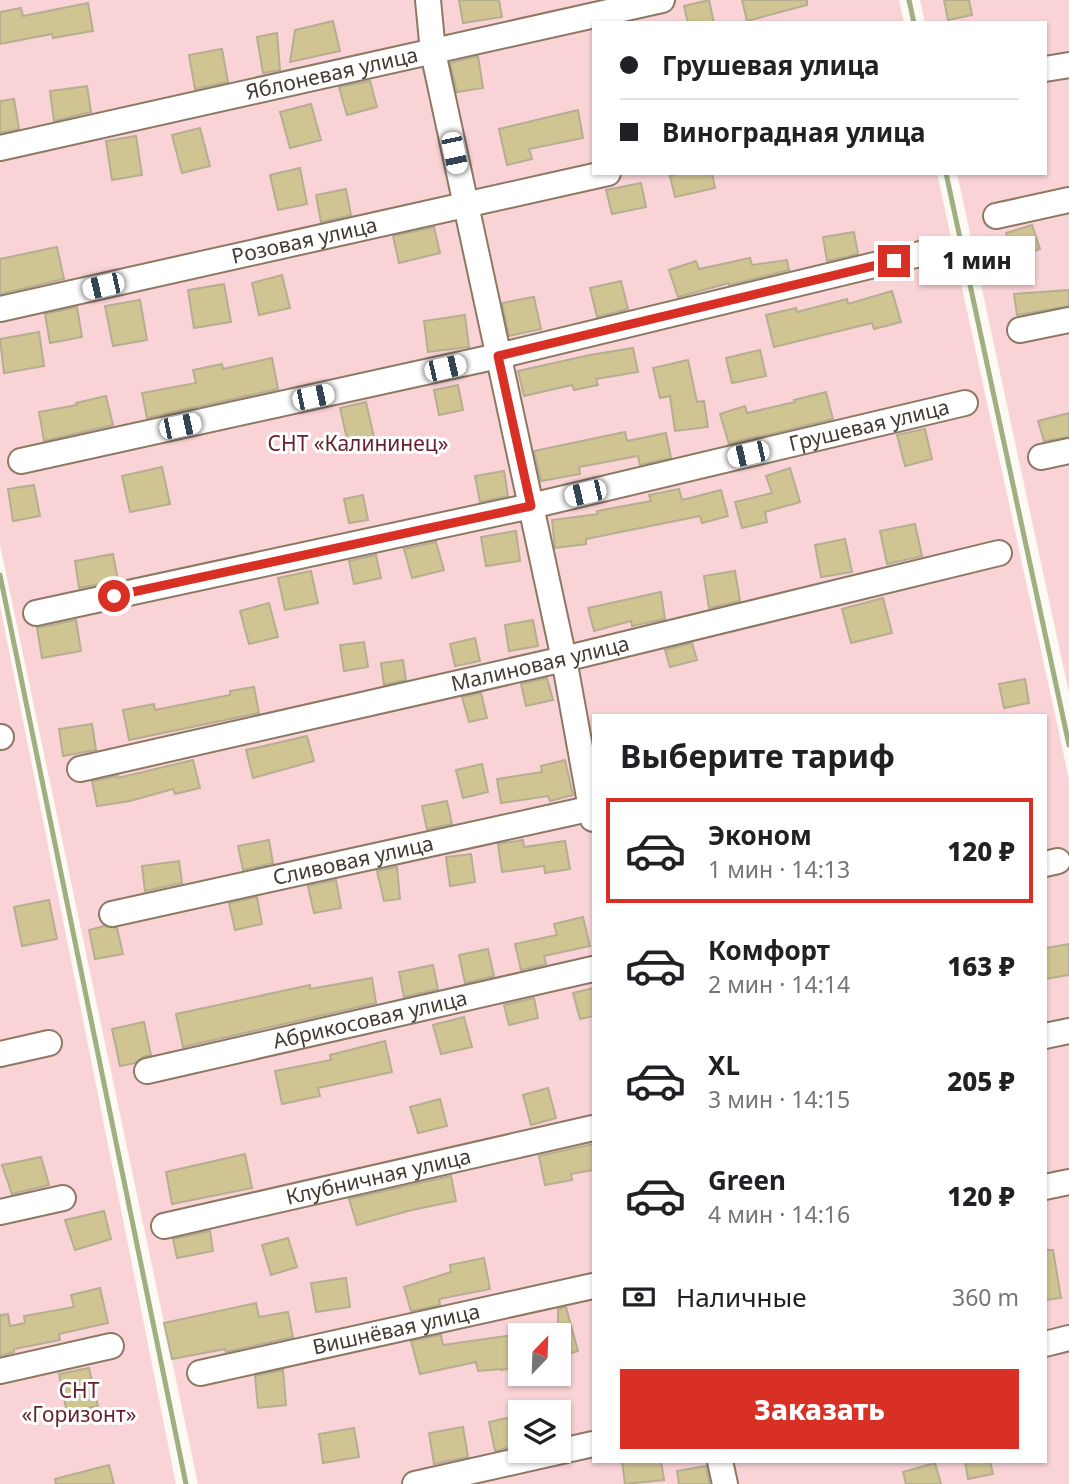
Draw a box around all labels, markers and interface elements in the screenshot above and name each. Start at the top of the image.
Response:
street label: Яблоневая улица [243,40,421,106]
text: Грушевая улица [662,47,880,83]
text: Виноградная улица [662,114,926,150]
car [440,130,469,176]
street label: Розовая улица [229,210,380,270]
callout: 1 мин [918,236,1034,286]
text: 1 мин [942,244,1012,276]
route end [878,245,910,277]
car [81,271,126,301]
car [423,353,468,383]
car [291,382,336,412]
street label: Грушевая улица [786,392,952,457]
car [158,411,203,441]
park label: СНТ «Калининец» [268,429,448,457]
car [726,439,771,469]
car [563,478,608,508]
route start [98,580,130,612]
street label: Малиновая улица [448,629,632,697]
text: Выберите тариф [620,734,895,777]
text: Эконом [708,817,812,853]
icon: car [624,819,687,882]
street label: Сливовая улица [270,829,436,891]
text: 120 ₽ [947,833,1015,869]
text: 1 мин · 14:13 [708,853,850,885]
text: Комфорт [708,932,830,968]
icon: car [624,934,687,997]
text: 163 ₽ [947,948,1015,984]
text: 2 мин · 14:14 [708,968,850,1000]
street label: Абрикосовая улица [270,983,470,1055]
text: XL [708,1047,740,1083]
icon: car [624,1049,687,1112]
text: 205 ₽ [947,1063,1015,1099]
text: 3 мин · 14:15 [708,1083,850,1115]
street label: Клубничная улица [283,1141,473,1211]
text: Green [708,1162,786,1198]
icon: car [624,1164,687,1227]
text: 120 ₽ [947,1178,1015,1214]
text: 4 мин · 14:16 [708,1198,850,1230]
icon: cash [620,1278,658,1316]
text: Наличные [676,1279,807,1315]
text: 360 m [952,1281,1019,1313]
street label: Вишнёвая улица [310,1296,482,1361]
north arrow [508,1323,570,1386]
map controls [508,1323,571,1463]
button: Заказать [620,1369,1019,1449]
park label: СНТ «Горизонт» [22,1376,136,1428]
button: layers [508,1400,571,1463]

